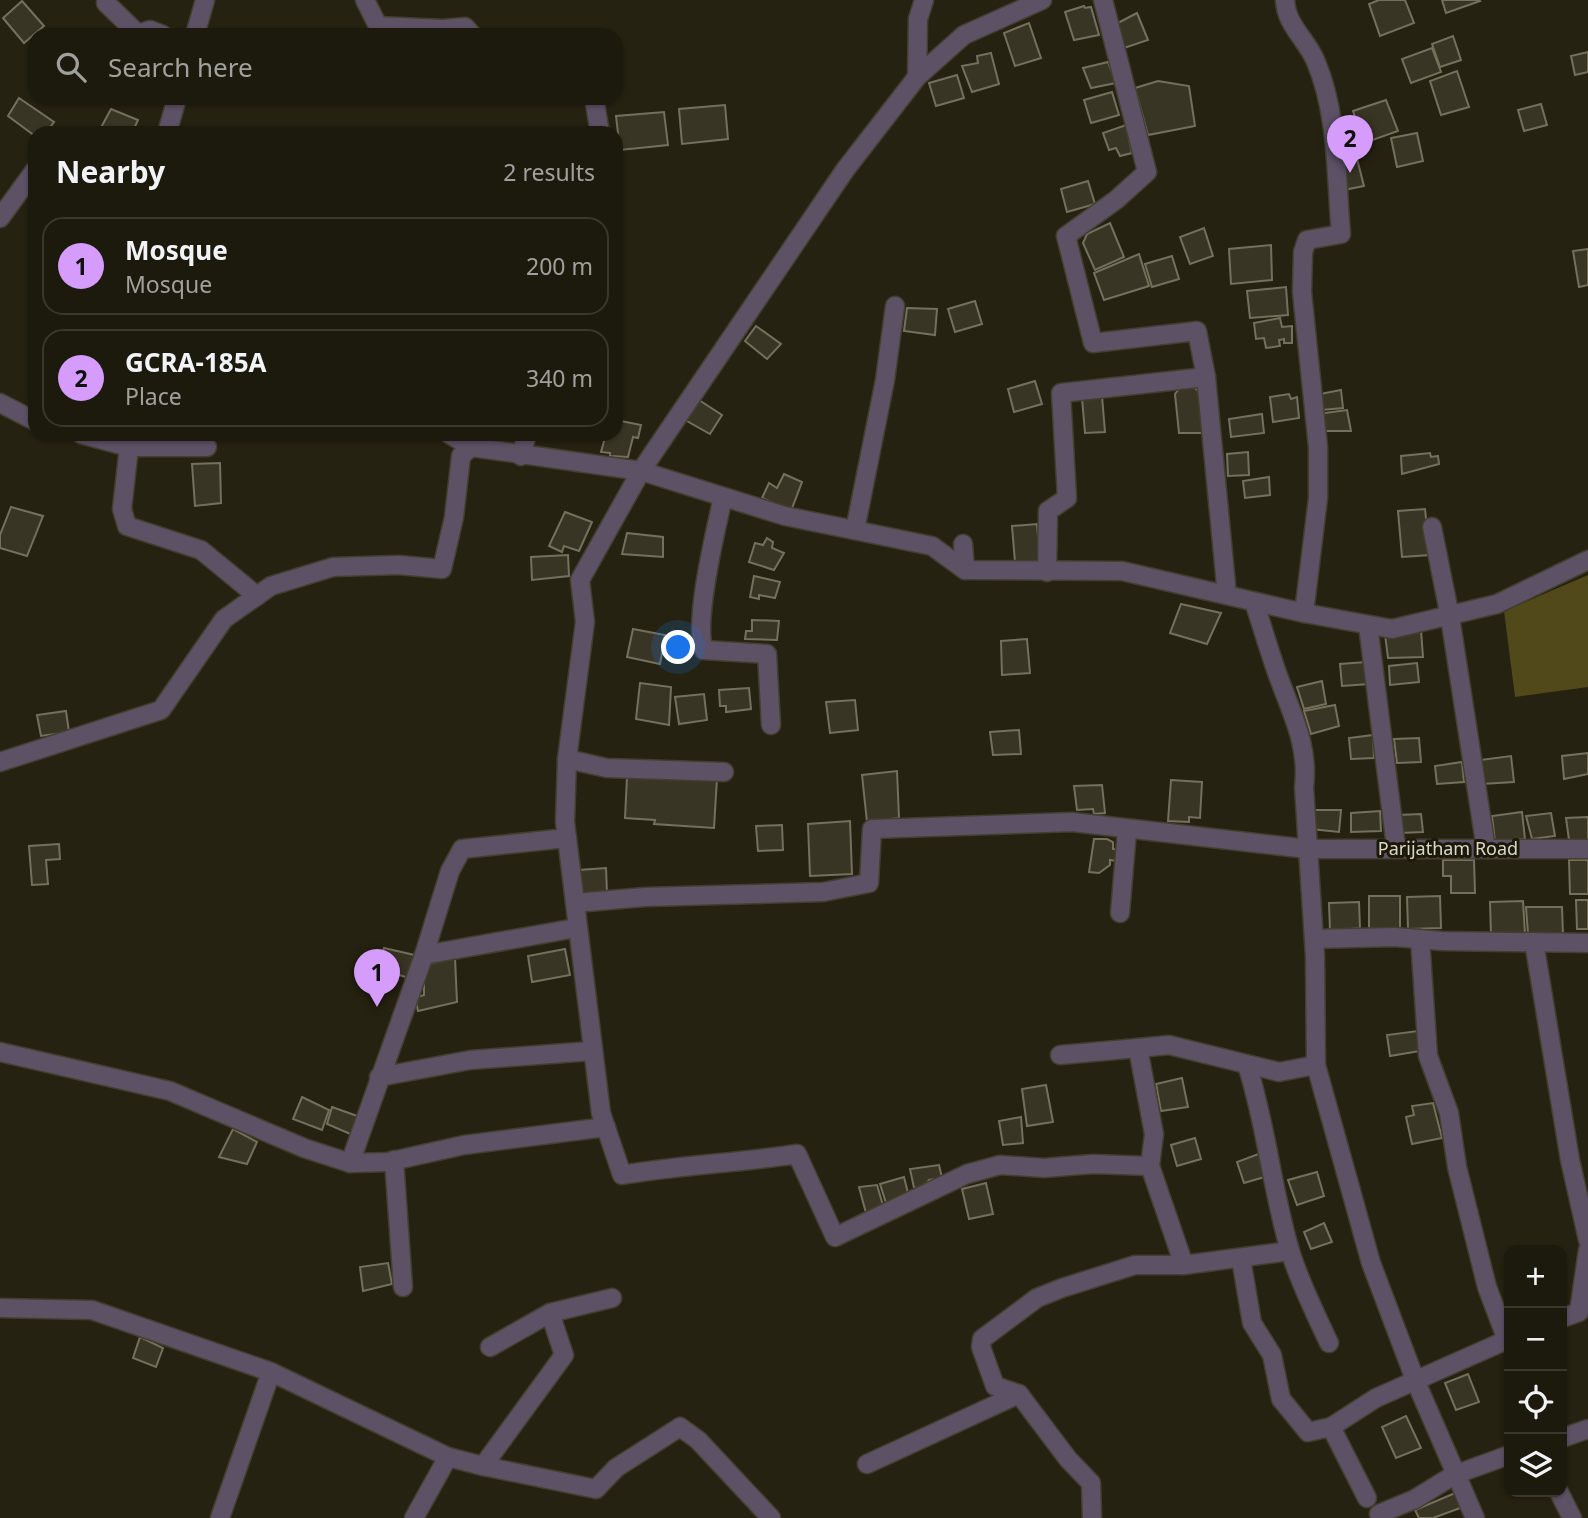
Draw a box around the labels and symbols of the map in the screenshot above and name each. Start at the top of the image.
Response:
pin: 2 [1327,115,1373,173]
your location [661,630,695,664]
street label: Parijatham Road [1378,836,1518,860]
pin: 1 [354,949,400,1007]

